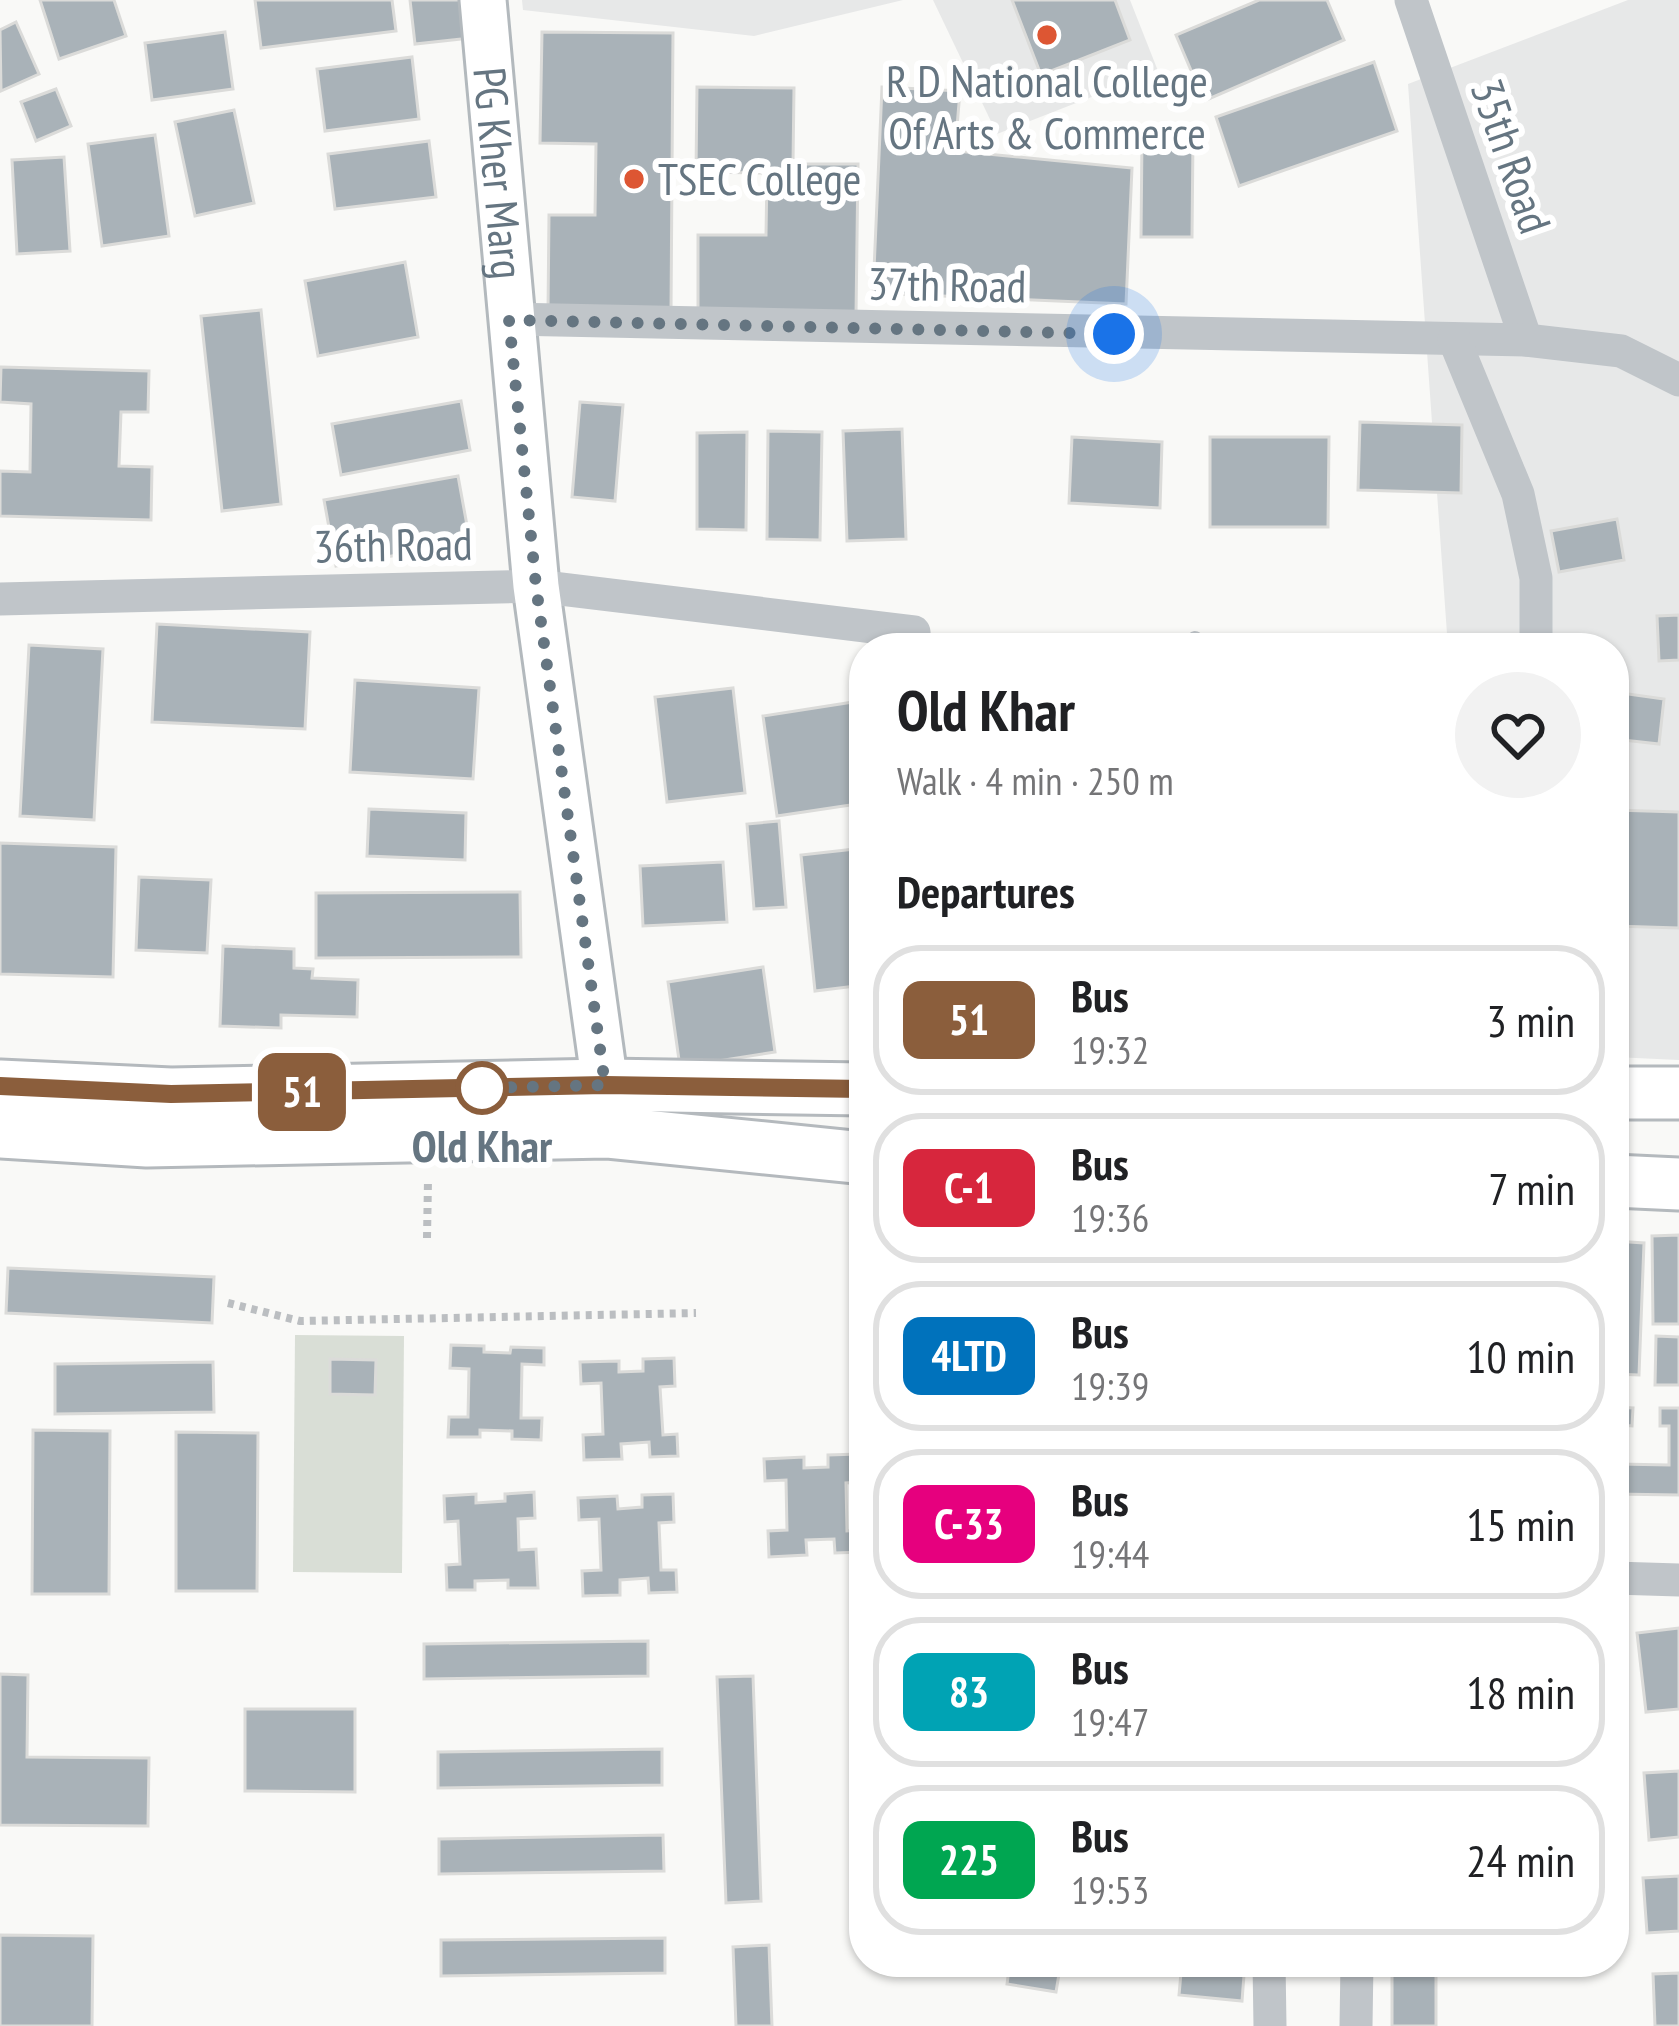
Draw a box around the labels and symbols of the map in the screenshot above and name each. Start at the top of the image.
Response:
marker: R D National College Of Arts & Commerce [1034,22,1060,48]
place label: R D National College Of Arts & Commerce [886,51,1208,161]
street label: PG Kher Marg [461,65,538,282]
street label: 35th Road [1459,71,1565,240]
place label: TSEC College [658,149,861,207]
marker: TSEC College [621,166,647,192]
street label: 37th Road [867,254,1027,314]
your location [1084,304,1144,364]
street label: 36th Road [313,514,473,574]
line badge: 51 [248,1053,356,1131]
marker: Old Khar [457,1063,507,1113]
place label: Old Khar [412,1116,553,1174]

